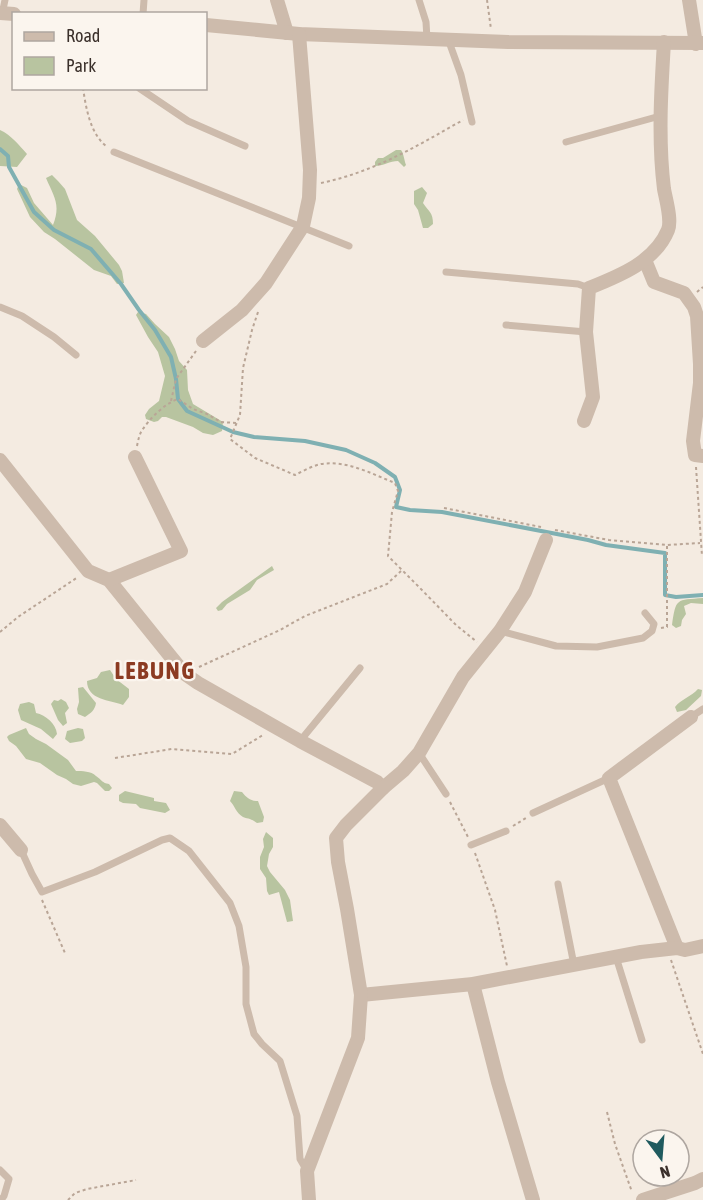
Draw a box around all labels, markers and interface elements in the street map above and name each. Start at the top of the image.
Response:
legend [12,12,207,90]
text: Road [66,25,100,46]
text: Park [66,55,96,76]
district label: LEBUNG [115,657,195,684]
north arrow [631,1128,691,1188]
text: N [658,1162,672,1182]

